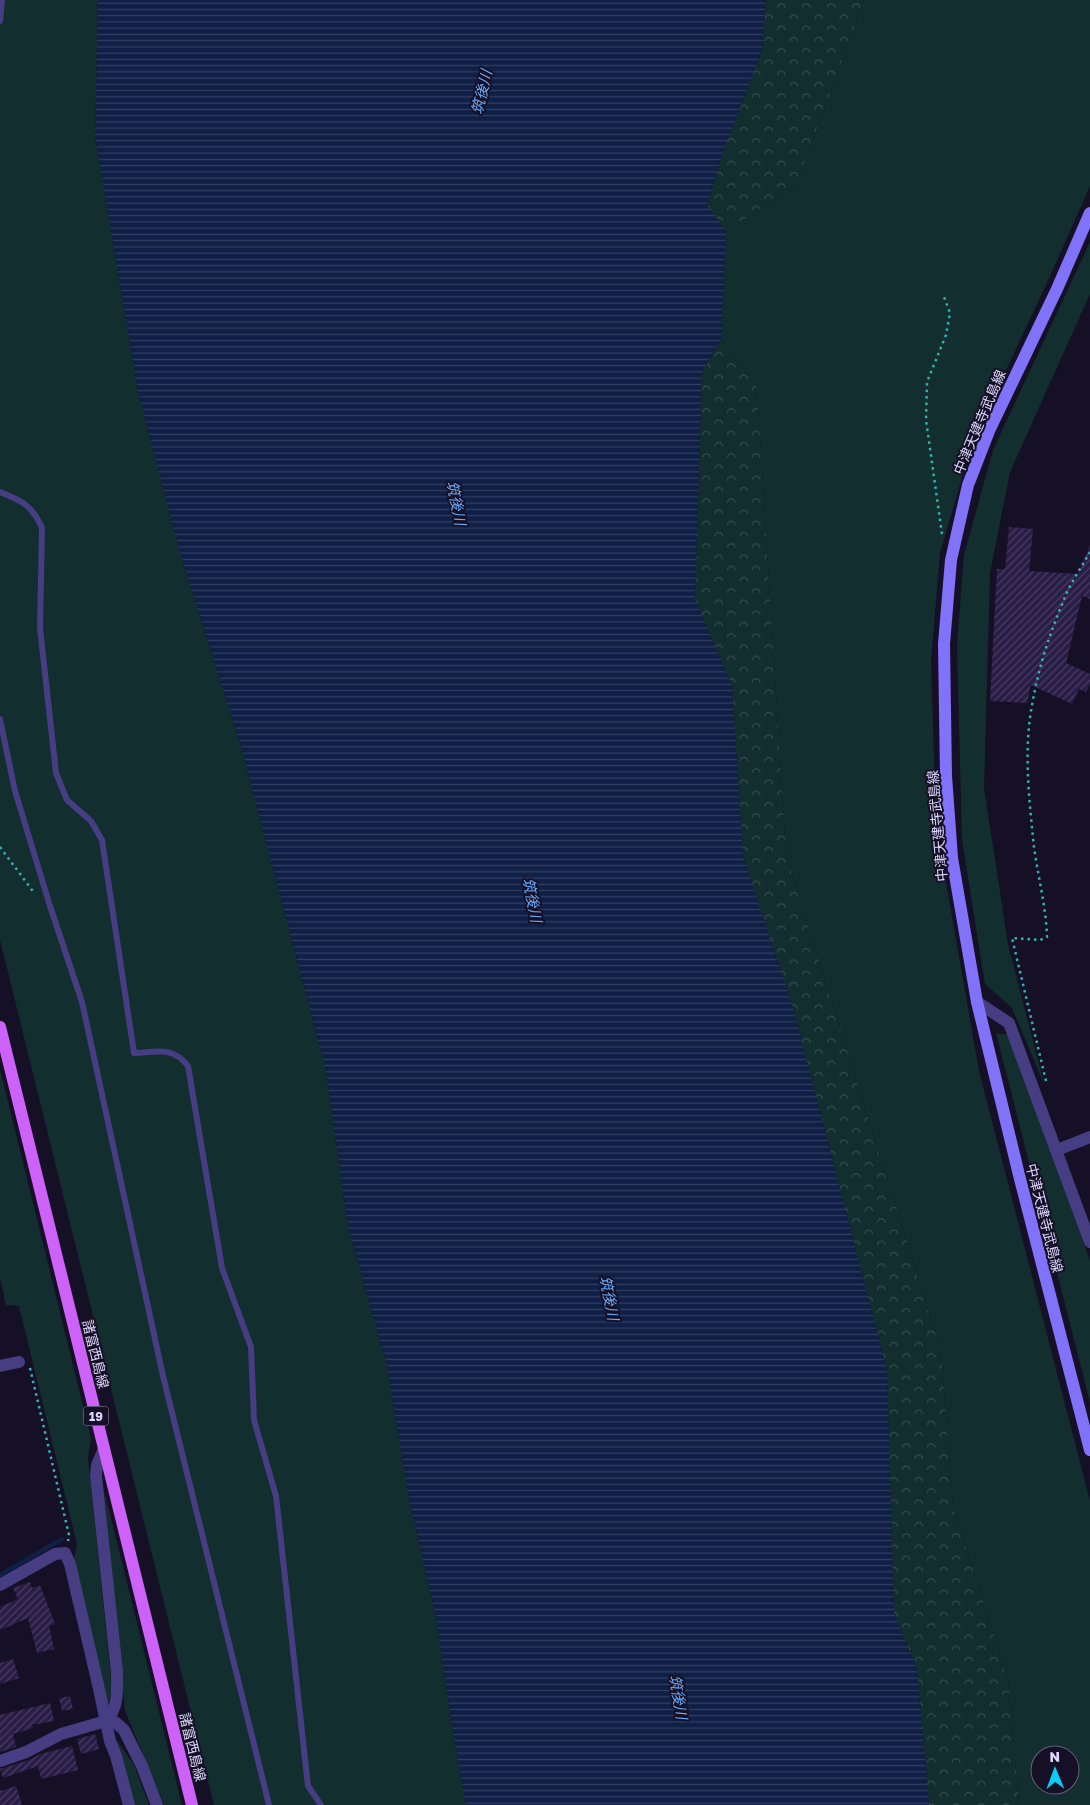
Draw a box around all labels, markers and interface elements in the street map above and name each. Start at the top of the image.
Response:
water label: 筑後川 [467,66,495,116]
street label: 中津天建寺武島線 [949,367,1009,477]
water label: 筑後川 [444,479,471,529]
street label: 中津天建寺武島線 [924,769,950,883]
water label: 筑後川 [520,876,547,926]
street label: 中津天建寺武島線 [1023,1162,1067,1274]
water label: 筑後川 [597,1274,624,1324]
street label: 諸富西島線 [79,1318,113,1390]
road number: 19 [84,1406,108,1425]
water label: 筑後川 [667,1673,692,1723]
street label: 諸富西島線 [176,1711,210,1783]
north arrow [1030,1745,1080,1795]
text: N [1049,1748,1060,1765]

